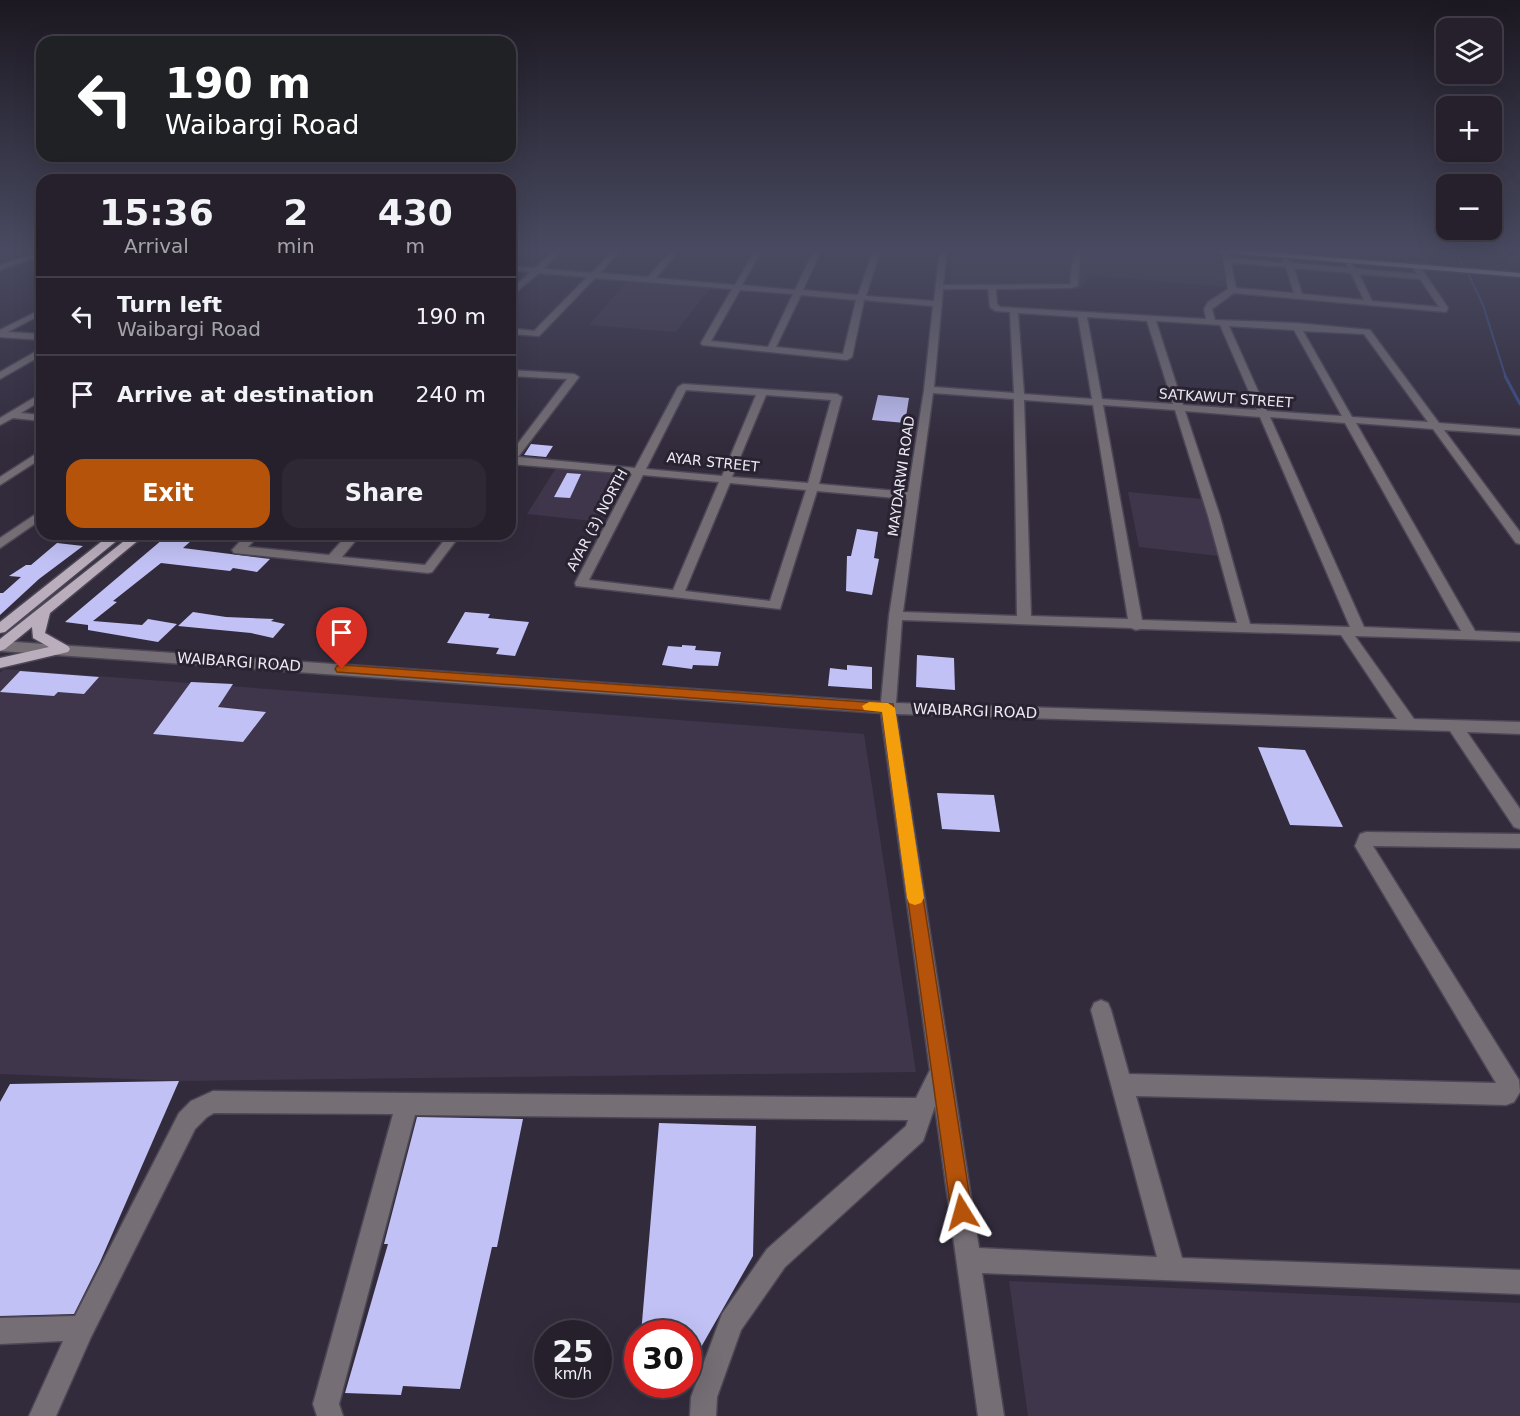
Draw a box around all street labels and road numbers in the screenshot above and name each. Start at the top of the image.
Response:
street label: SATKAWUT STREET [1158,385,1294,411]
street label: MAYDARWI ROAD [885,415,917,537]
street label: AYAR STREET [666,449,761,475]
street label: AYAR (3) NORTH [563,466,631,574]
street label: WAIBARGI ROAD [176,649,302,675]
street label: WAIBARGI ROAD [913,700,1037,722]

